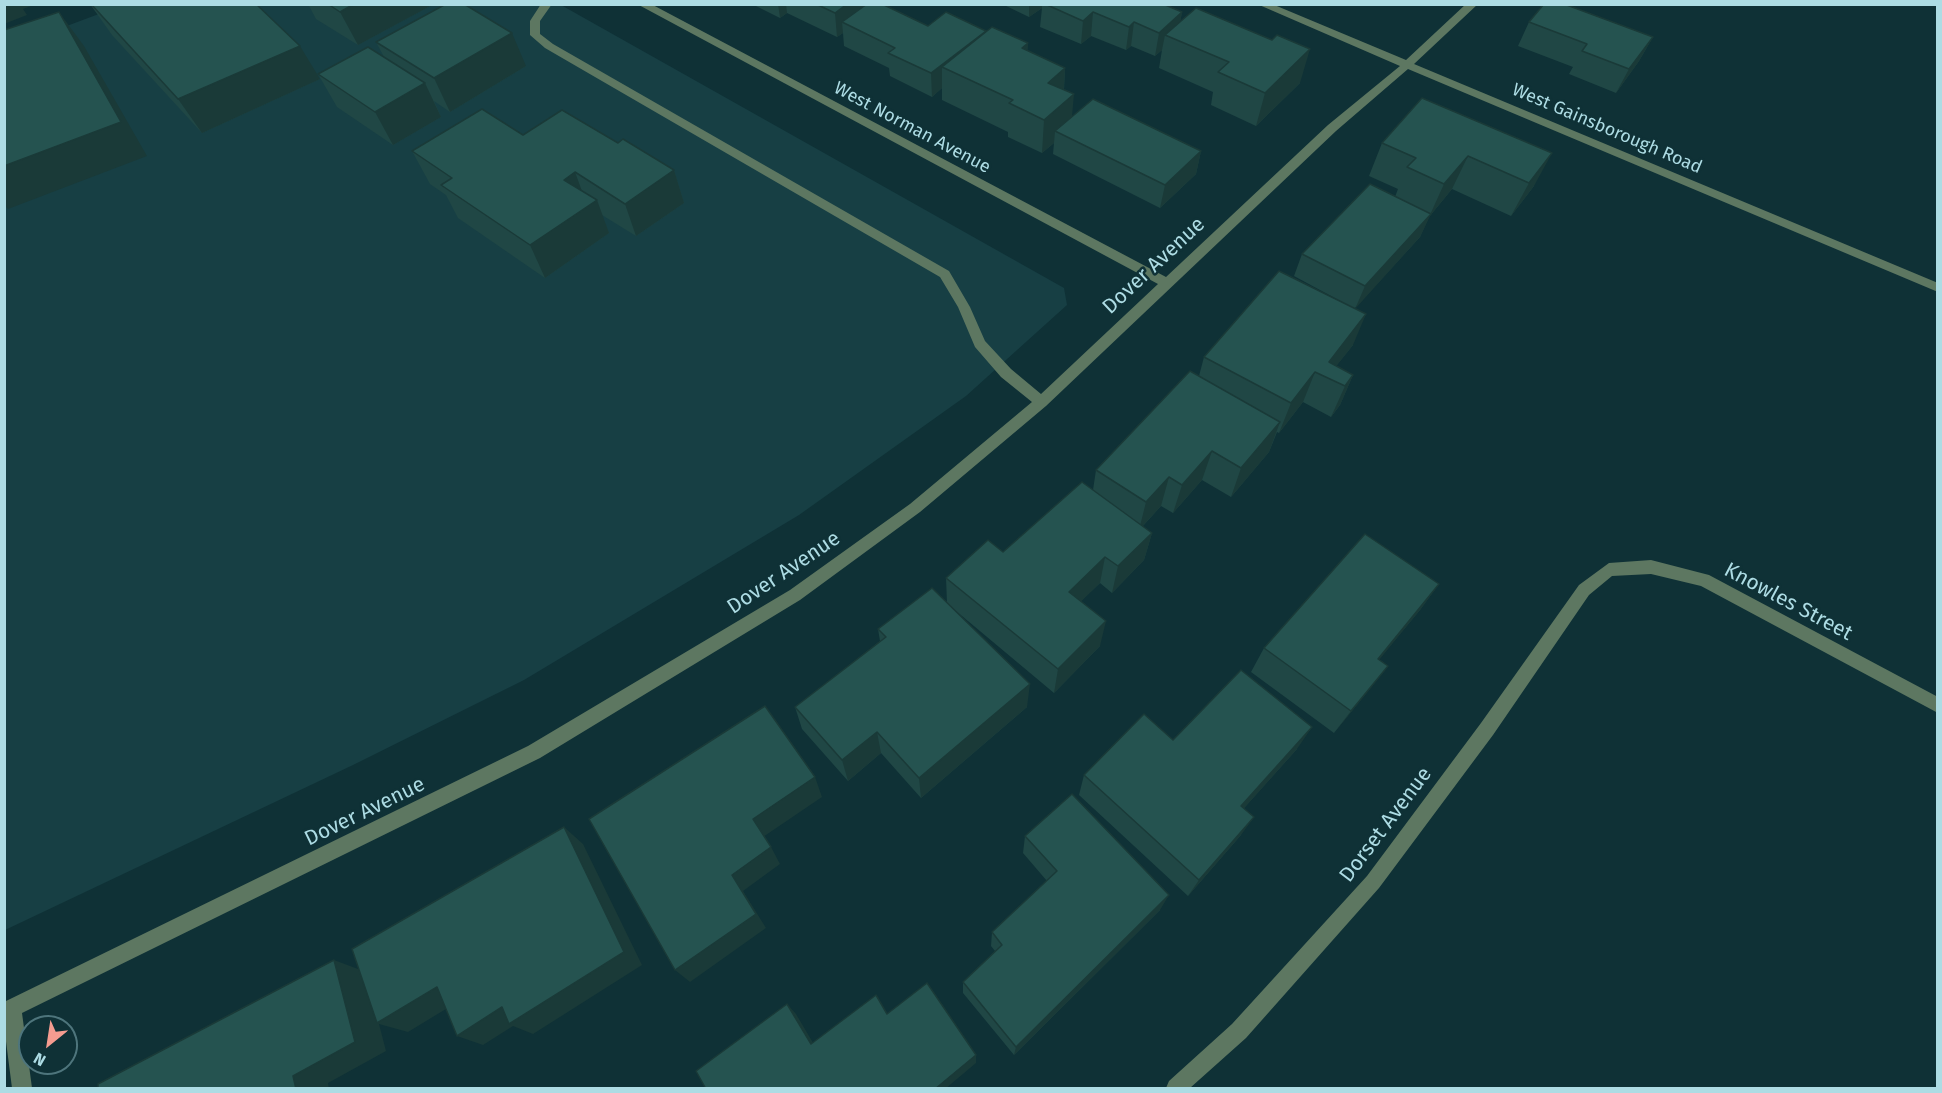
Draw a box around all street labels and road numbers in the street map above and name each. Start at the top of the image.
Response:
street label: West Norman Avenue [830,78,994,178]
street label: West Gainsborough Road [1509,79,1705,179]
street label: Dover Avenue [1098,212,1210,320]
street label: Dover Avenue [723,526,845,620]
street label: Knowles Street [1719,558,1857,646]
street label: Dorset Avenue [1335,762,1437,888]
street label: Dover Avenue [301,772,429,852]

